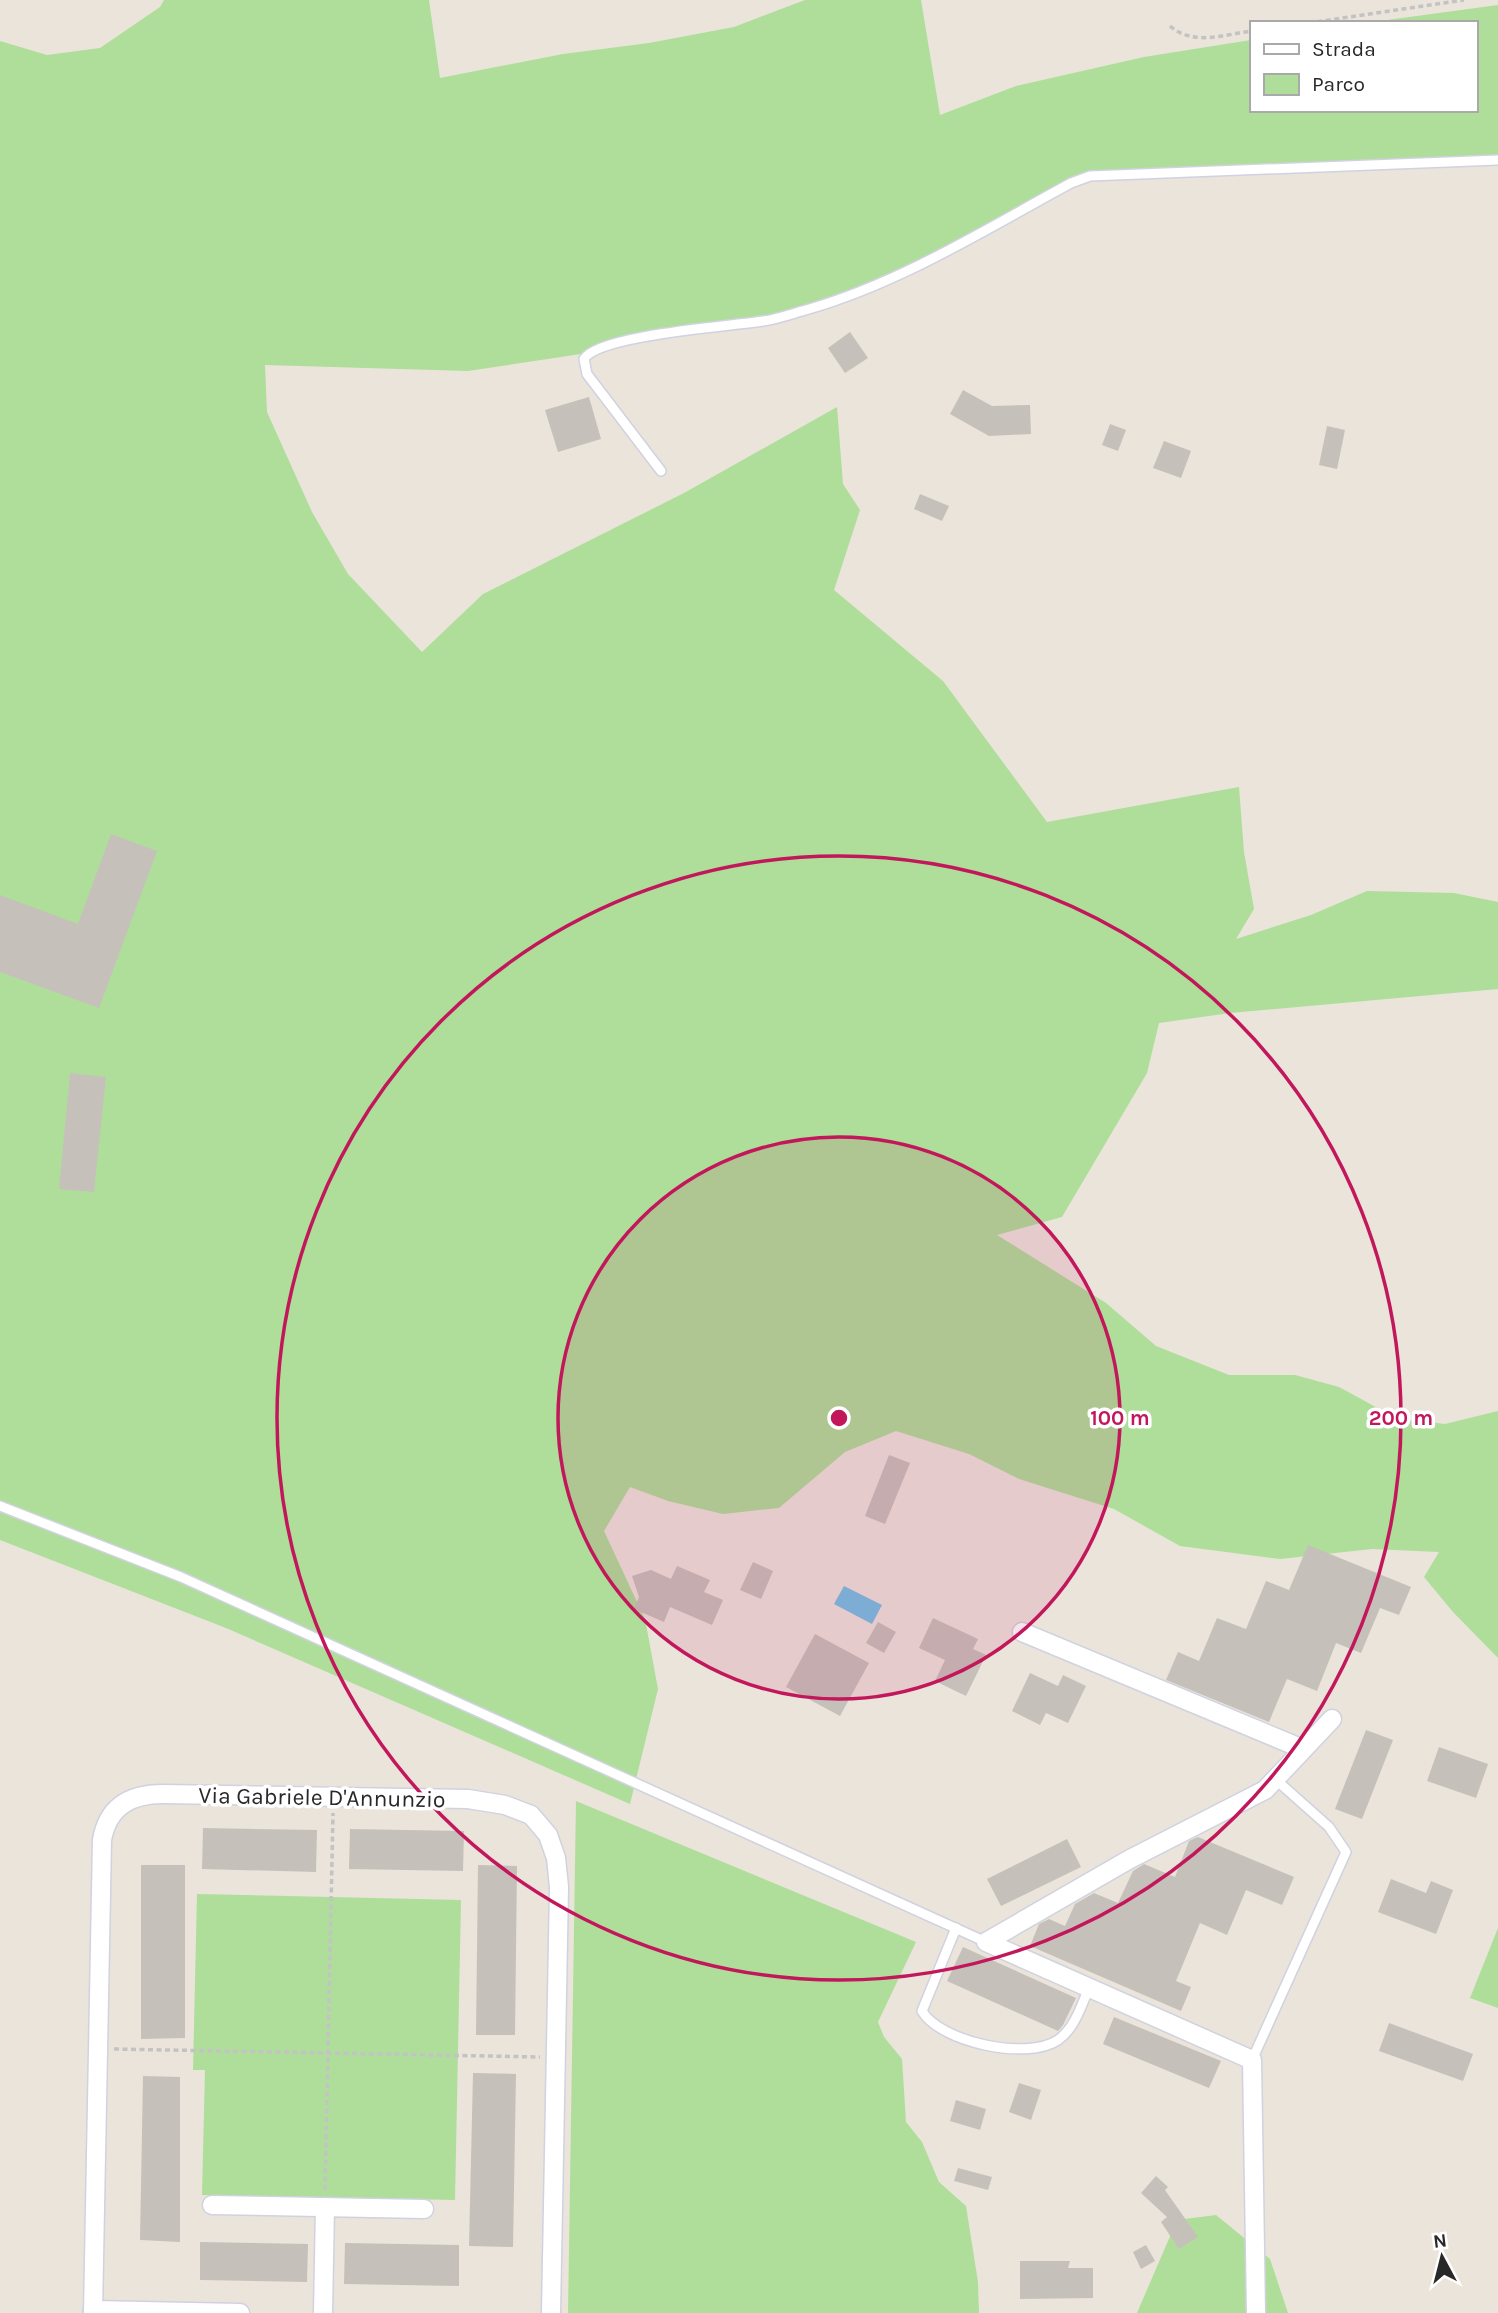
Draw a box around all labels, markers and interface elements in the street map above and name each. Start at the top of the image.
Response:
legend [1250,21,1477,112]
text: Strada [1312,37,1376,61]
text: Parco [1312,72,1365,96]
centre of rings [827,1406,851,1430]
text: 100 m [1090,1406,1150,1430]
text: 200 m [1369,1406,1433,1430]
street label: Via Gabriele D'Annunzio [198,1782,446,1813]
north arrow [1407,2222,1477,2292]
text: N [1432,2229,1448,2253]

